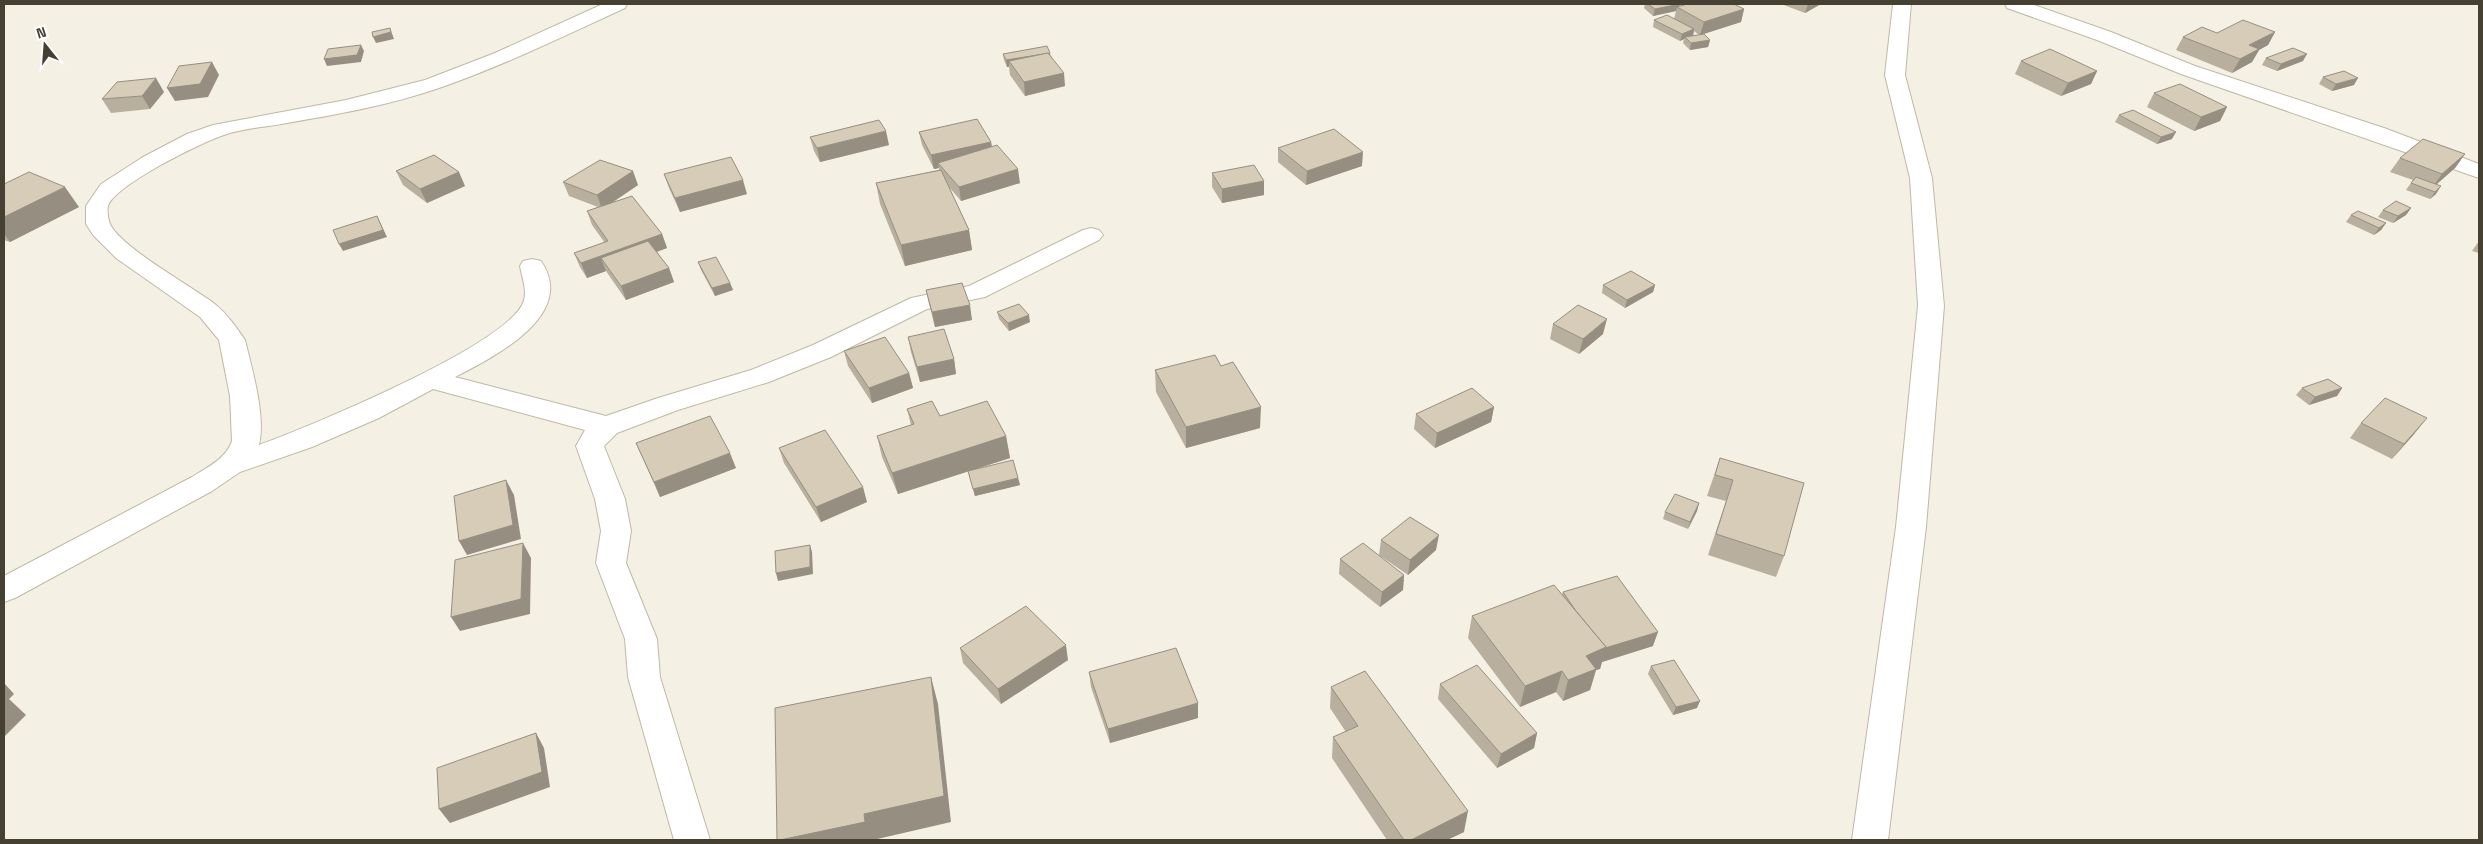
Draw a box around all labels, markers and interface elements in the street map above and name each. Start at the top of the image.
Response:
north arrow [20,20,70,70]
text: N [34,23,48,43]

